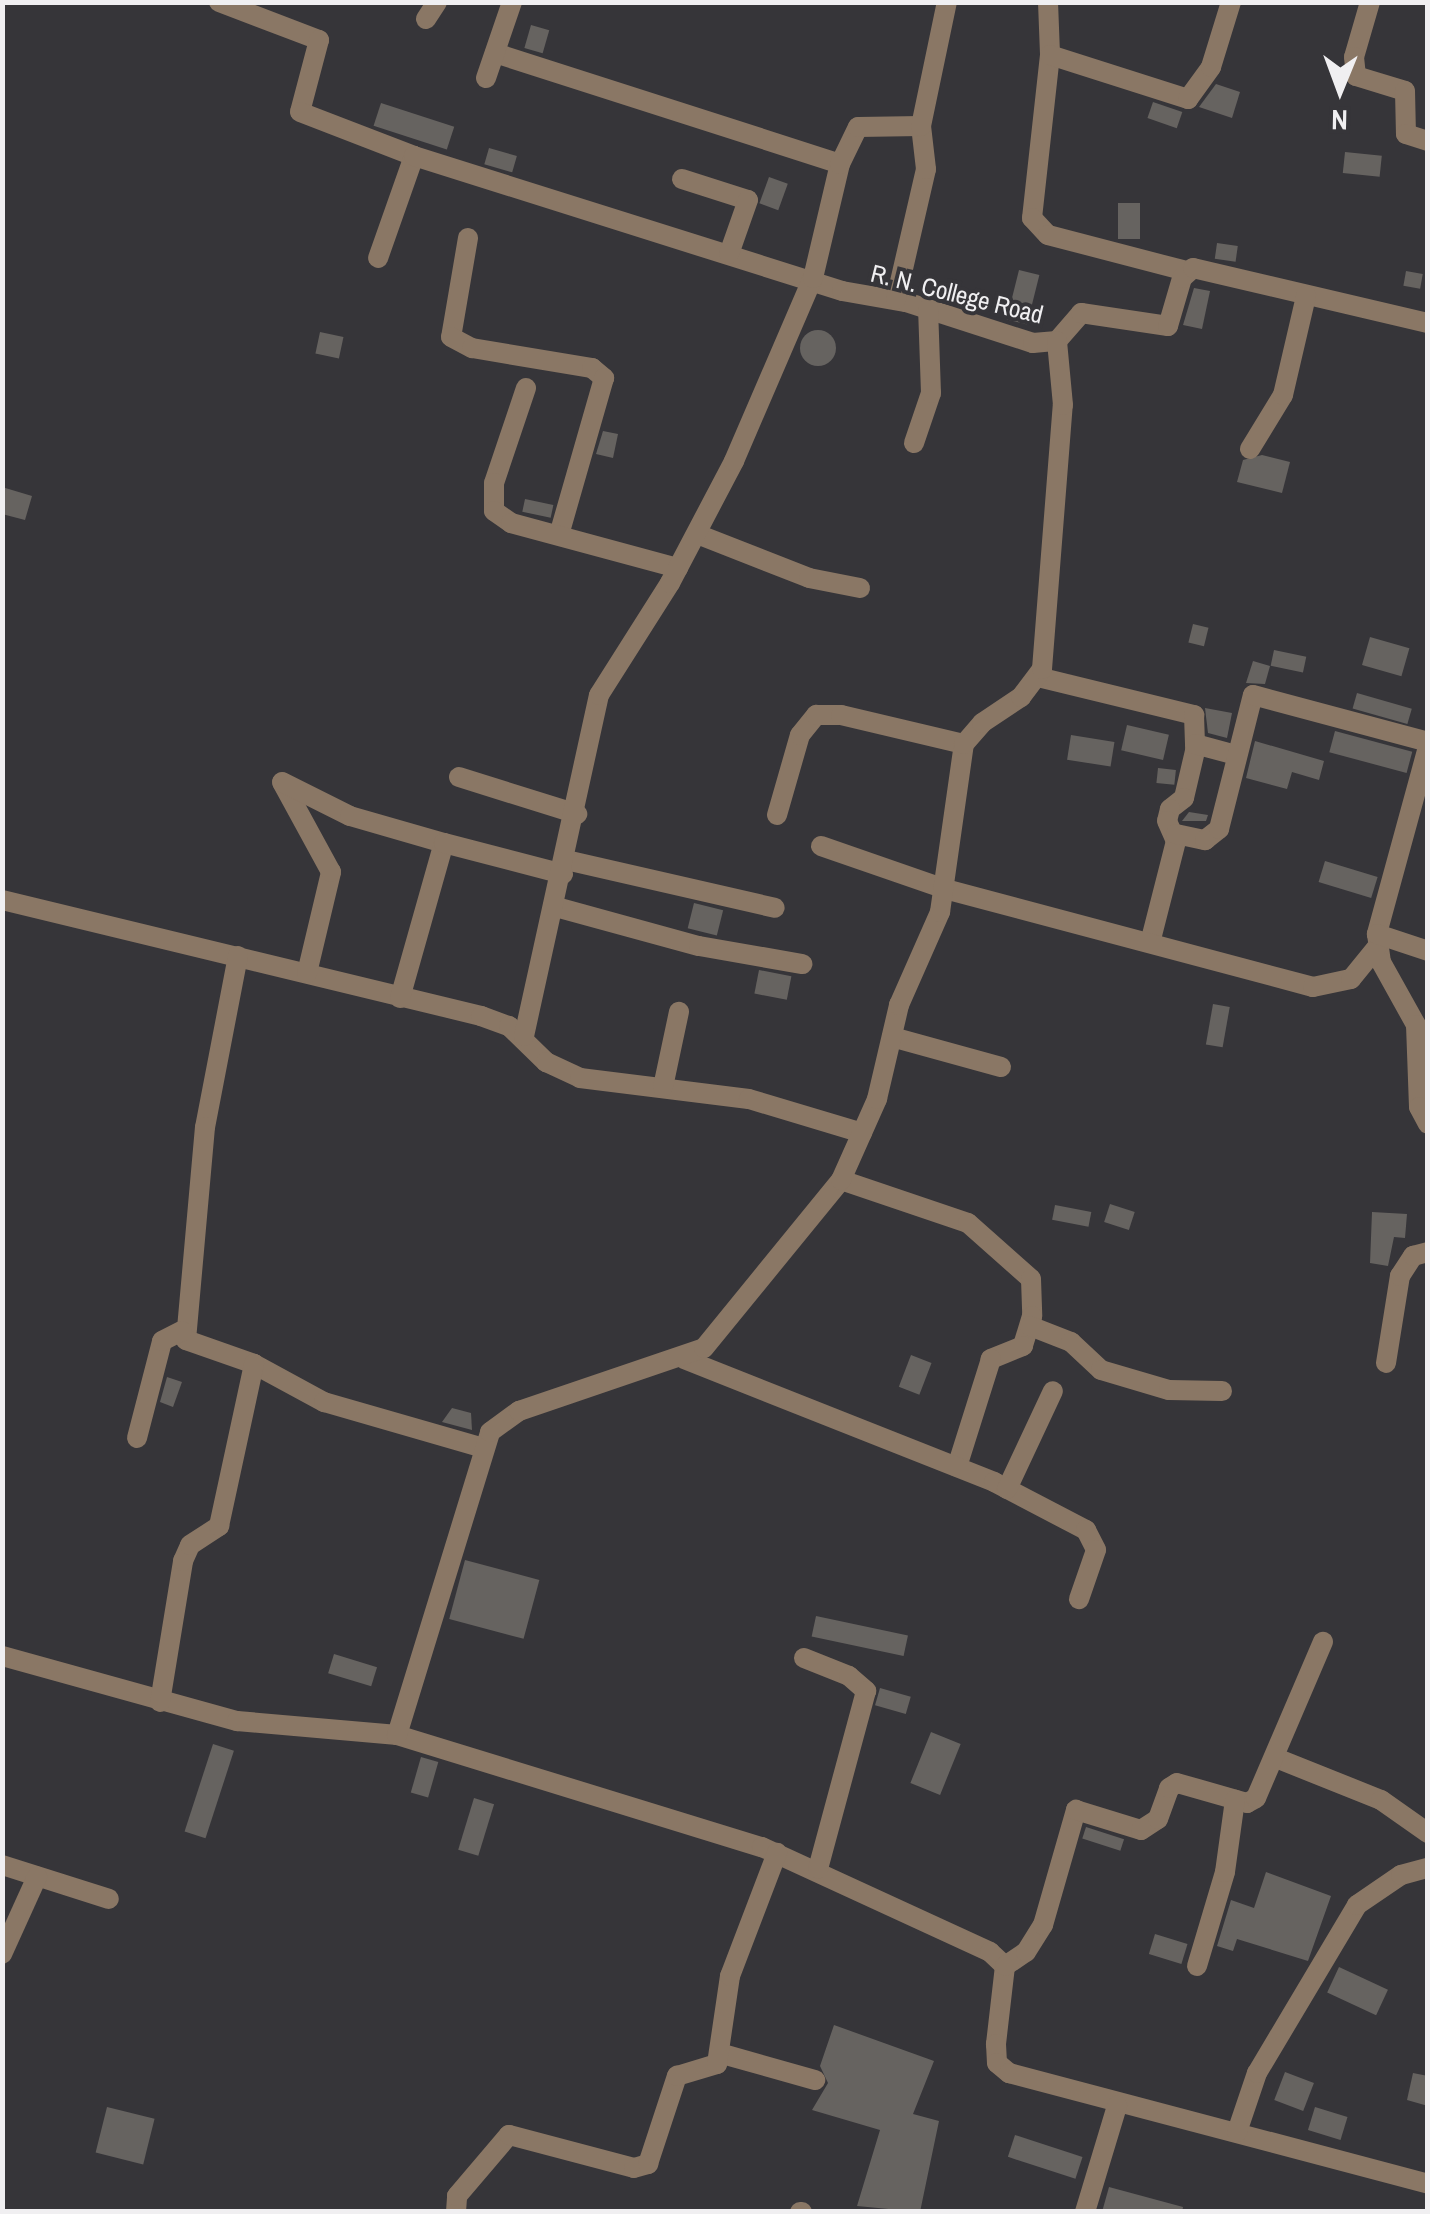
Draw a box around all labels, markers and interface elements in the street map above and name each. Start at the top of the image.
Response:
north arrow [1290,40,1390,140]
text: N [1331,101,1348,139]
street label: R. N. College Road [868,258,1046,330]

